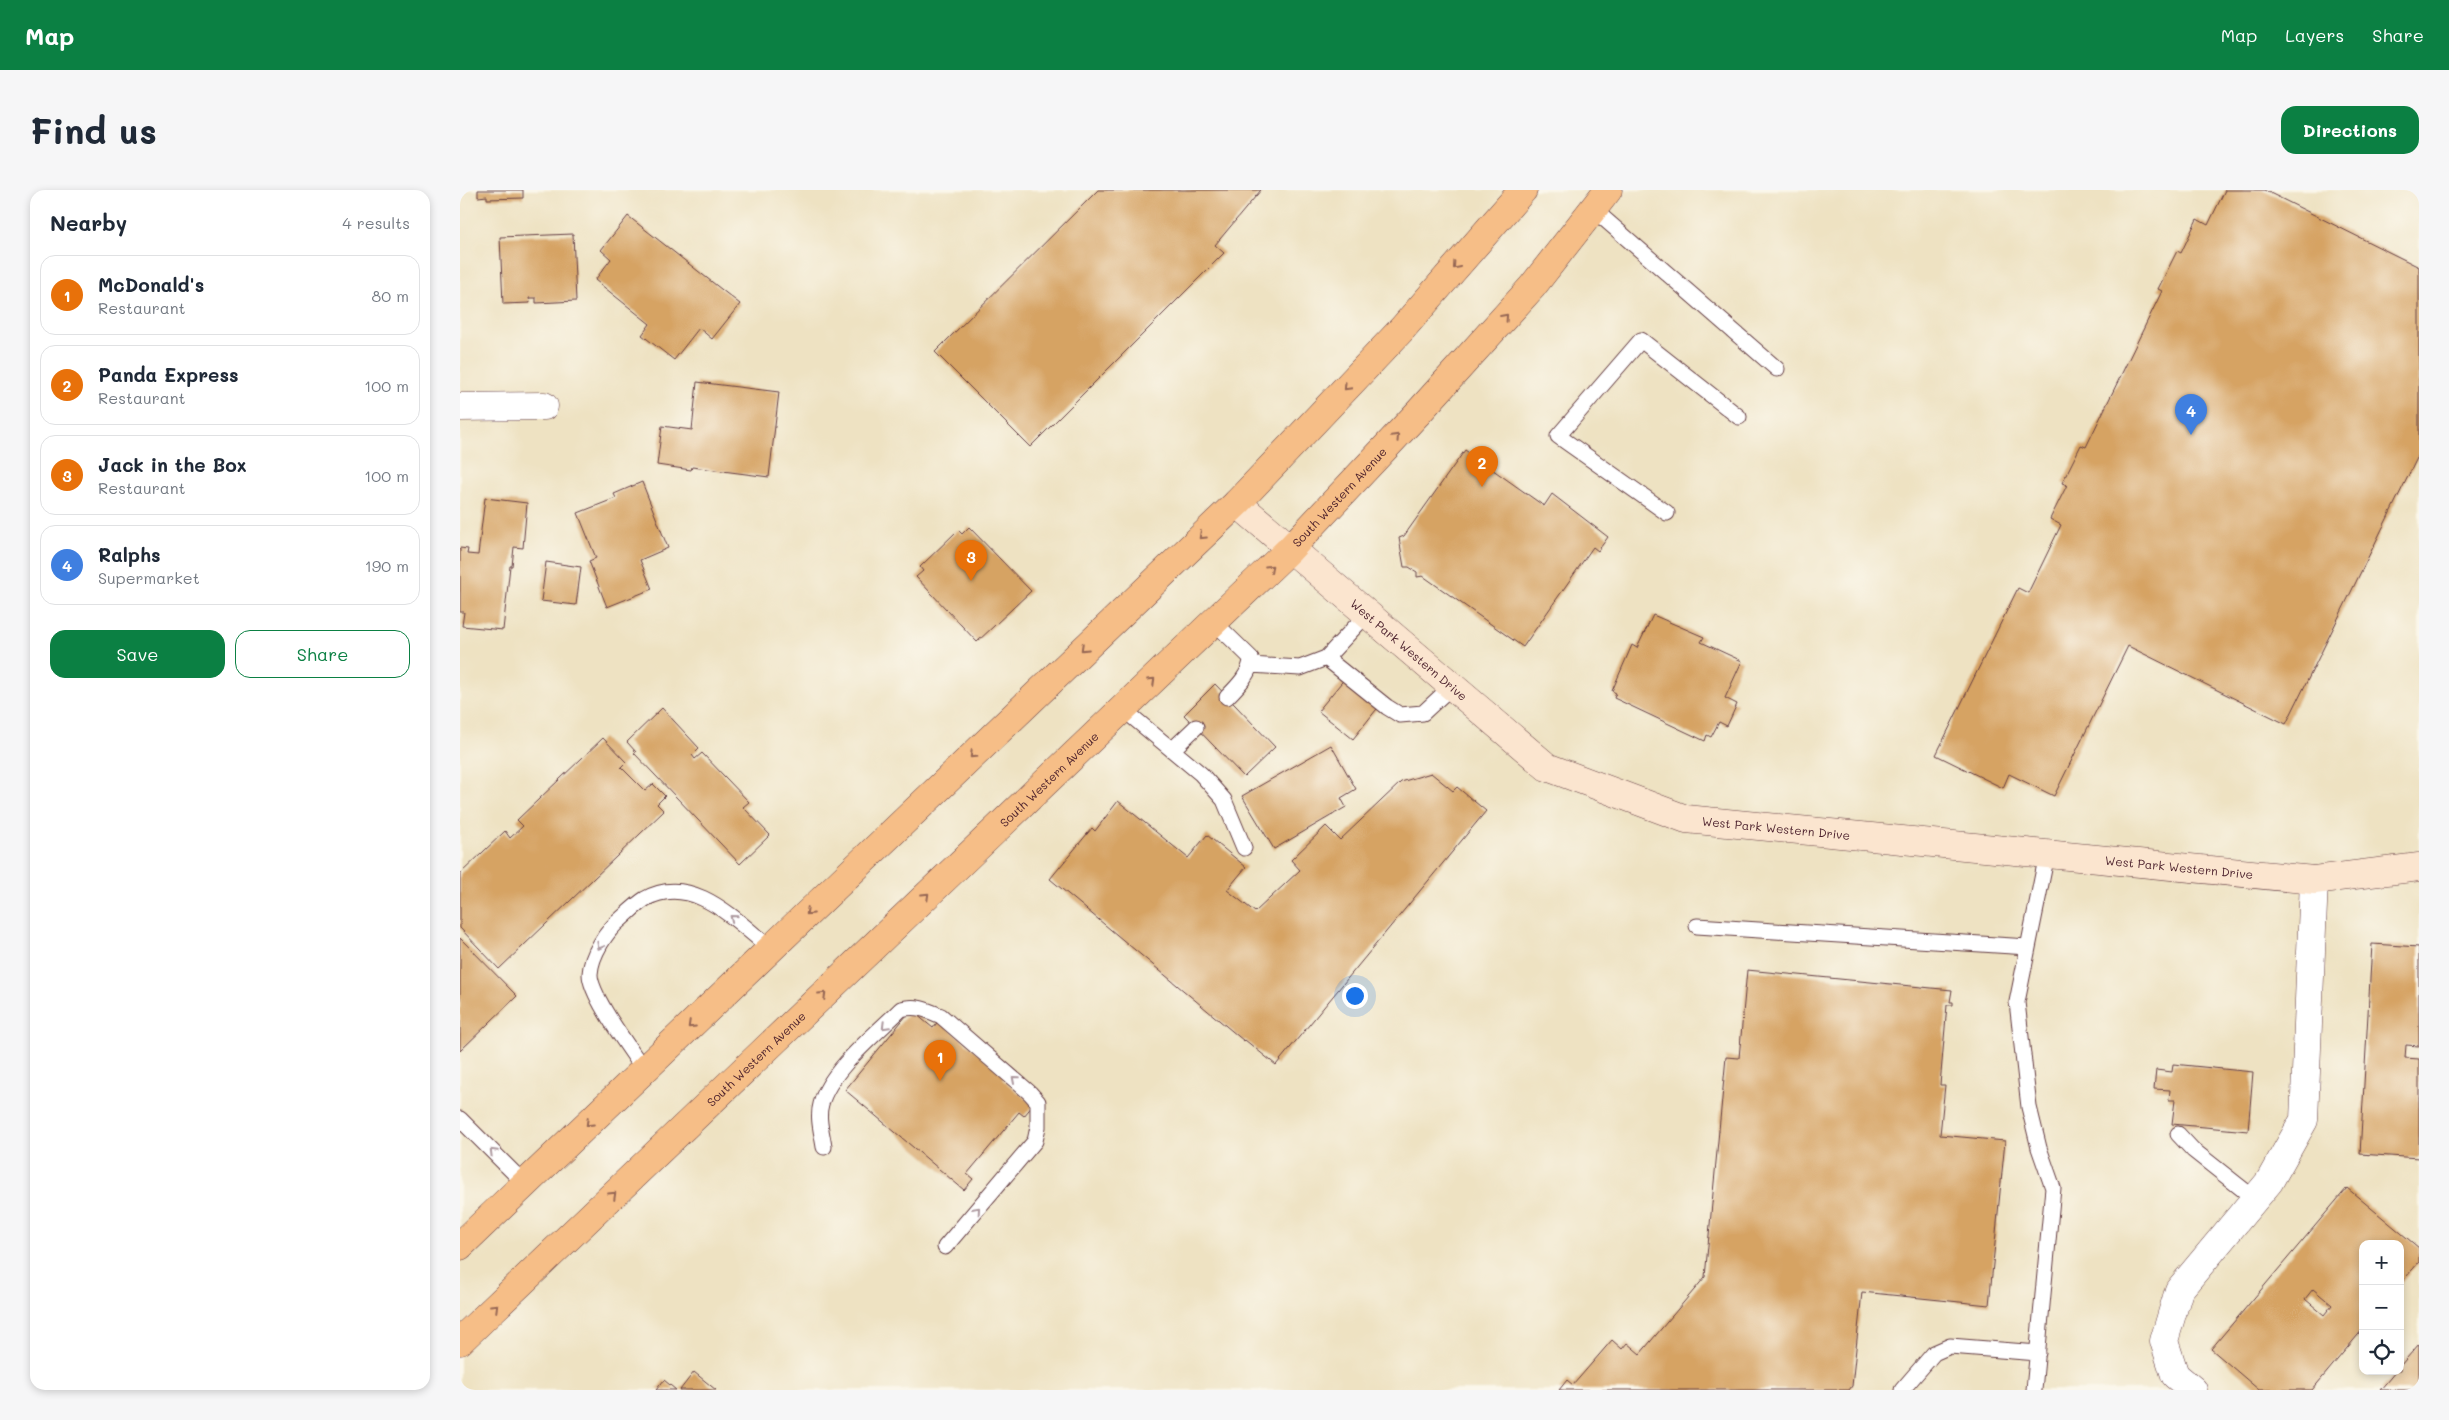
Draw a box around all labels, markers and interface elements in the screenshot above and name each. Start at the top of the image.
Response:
text: Map [25,20,74,51]
text: Map [2221,23,2257,47]
text: Layers [2285,23,2344,47]
text: Share [2372,23,2424,47]
button: Directions [2281,106,2419,154]
text: Find us [30,107,157,153]
text: Nearby [50,209,127,236]
text: 4 results [342,212,410,233]
one-way arrow [1453,261,1462,270]
text: McDonald's [98,272,204,297]
text: 1 [63,285,71,306]
text: 80 m [372,285,409,306]
text: Restaurant [98,297,186,318]
one-way arrow [1499,313,1508,322]
text: Panda Express [98,362,239,387]
text: 2 [63,375,71,396]
text: 100 m [364,375,409,396]
one-way arrow [1344,381,1353,390]
text: Restaurant [98,387,186,408]
pin: 4 [2175,394,2207,435]
one-way arrow [1390,434,1399,443]
street label: South Western Avenue [1288,444,1390,550]
pin: 2 [1466,446,1498,487]
text: Jack in the Box [98,452,247,477]
text: 3 [62,465,72,486]
text: 100 m [364,465,409,486]
text: Restaurant [98,477,186,498]
one-way arrow [1198,530,1207,539]
pin: 3 [955,540,987,581]
text: Ralphs [98,542,161,567]
text: 4 [62,555,72,576]
text: 190 m [365,555,409,576]
one-way arrow [1264,565,1273,574]
text: Supermarket [98,567,200,588]
street label: West Park Western Drive [1347,595,1471,704]
button: Save [50,630,225,678]
button: Share [235,630,410,678]
one-way arrow [1081,642,1090,651]
one-way arrow [1147,677,1156,686]
street label: South Western Avenue [996,728,1102,830]
one-way arrow [969,749,978,758]
street label: West Park Western Drive [1701,813,1851,843]
street label: West Park Western Drive [2104,852,2254,882]
one-way arrow [921,893,930,902]
one-way arrow [805,906,814,915]
one-way arrow [729,914,738,923]
one-way arrow [596,941,606,950]
your location [1342,983,1368,1009]
one-way arrow [817,992,826,1001]
street label: South Western Avenue [703,1008,809,1110]
one-way arrow [688,1019,697,1028]
one-way arrow [882,1020,891,1029]
pin: 1 [924,1040,956,1081]
one-way arrow [1011,1076,1020,1085]
one-way arrow [586,1117,595,1126]
one-way arrow [489,1148,498,1157]
one-way arrow [607,1192,616,1201]
one-way arrow [971,1207,979,1216]
map controls [2359,1240,2404,1375]
button: + [2359,1240,2404,1285]
button: − [2359,1285,2404,1330]
one-way arrow [490,1304,499,1313]
button: locate [2359,1330,2404,1375]

